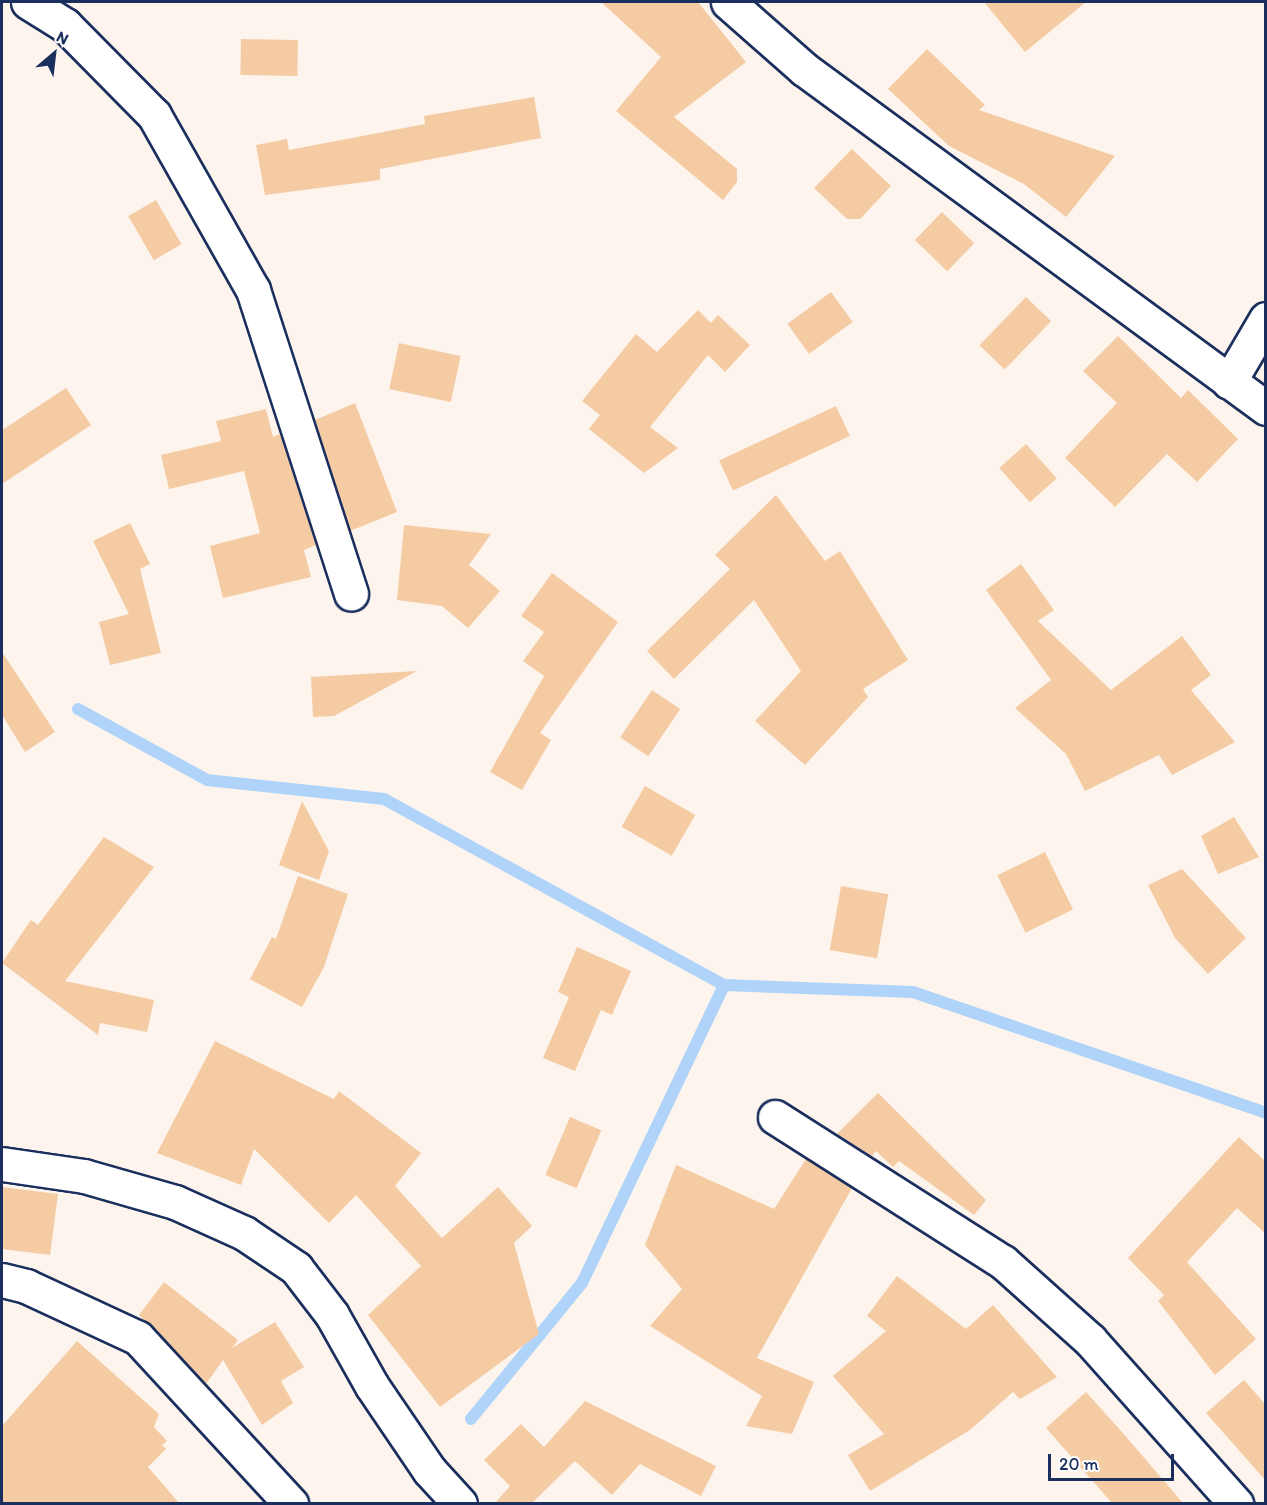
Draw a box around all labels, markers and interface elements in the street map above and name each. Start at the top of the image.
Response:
north arrow [24,24,84,84]
text: N [53,27,72,49]
scale bar [1051,1442,1177,1480]
text: 20 m [1059,1453,1099,1475]

